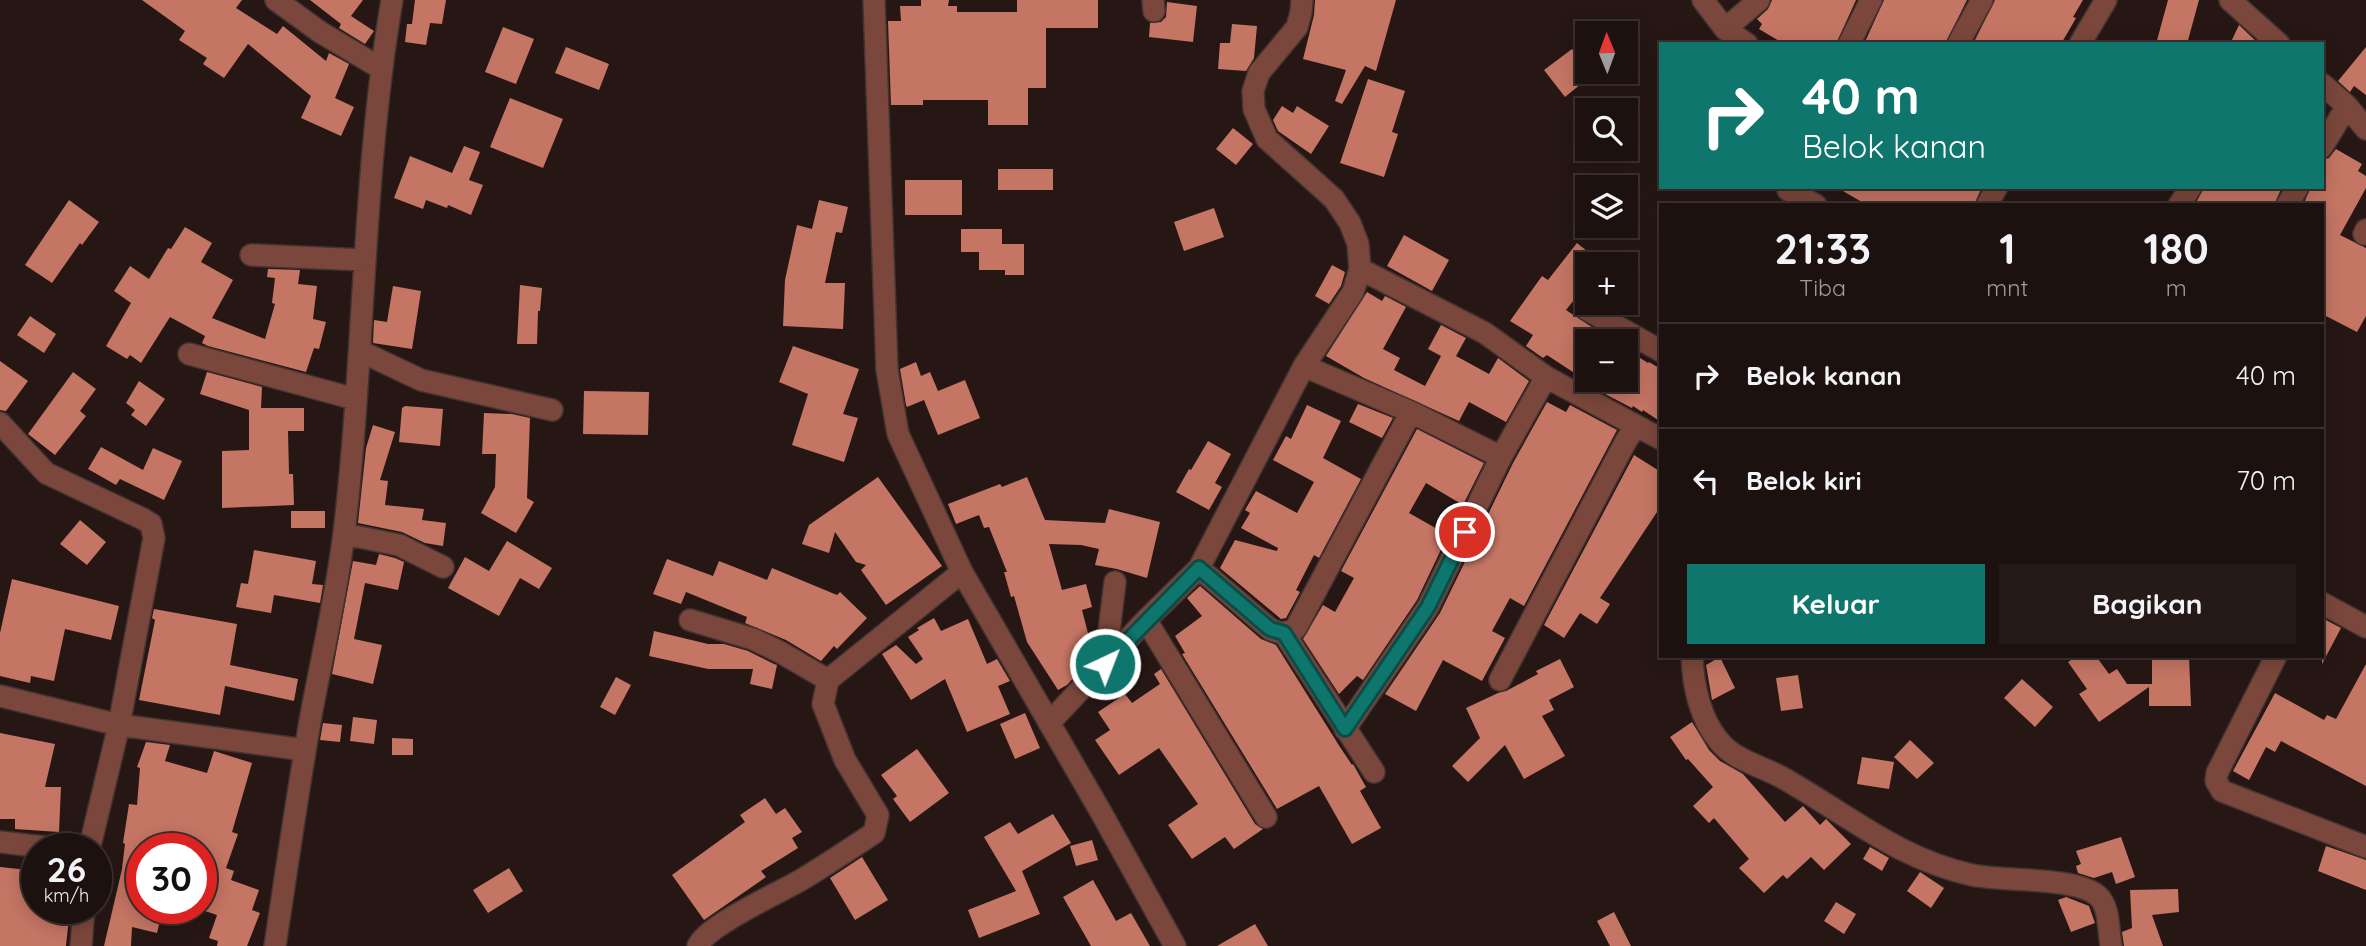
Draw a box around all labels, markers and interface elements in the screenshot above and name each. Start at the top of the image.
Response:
north arrow [1575,21,1638,84]
map controls [1575,21,1638,392]
text: 40 m [1802,65,1920,126]
icon: right [1687,70,1778,161]
button: search [1575,98,1638,161]
text: Belok kanan [1802,126,1986,166]
button: layers [1575,175,1638,238]
text: 21:33 [1774,222,1871,275]
text: 1 [1999,222,2015,275]
text: 180 [2144,222,2209,275]
button: + [1575,252,1638,315]
text: Tiba [1799,273,1846,302]
text: mnt [1986,273,2028,302]
text: m [2166,273,2187,302]
button: − [1575,329,1638,392]
icon: right [1687,357,1725,395]
text: Belok kanan [1746,359,1902,392]
text: 40 m [2236,359,2296,392]
icon: left [1687,462,1725,500]
text: Belok kiri [1746,464,1862,497]
text: 70 m [2236,464,2296,497]
pin [1435,502,1495,562]
icon: arrive [1446,513,1484,551]
button: Keluar [1687,564,1985,644]
button: Bagikan [1999,564,2296,644]
position arrow [1068,627,1142,701]
speed limit sign: 30 [126,833,217,924]
text: 26 [47,847,86,891]
text: km/h [44,884,89,907]

